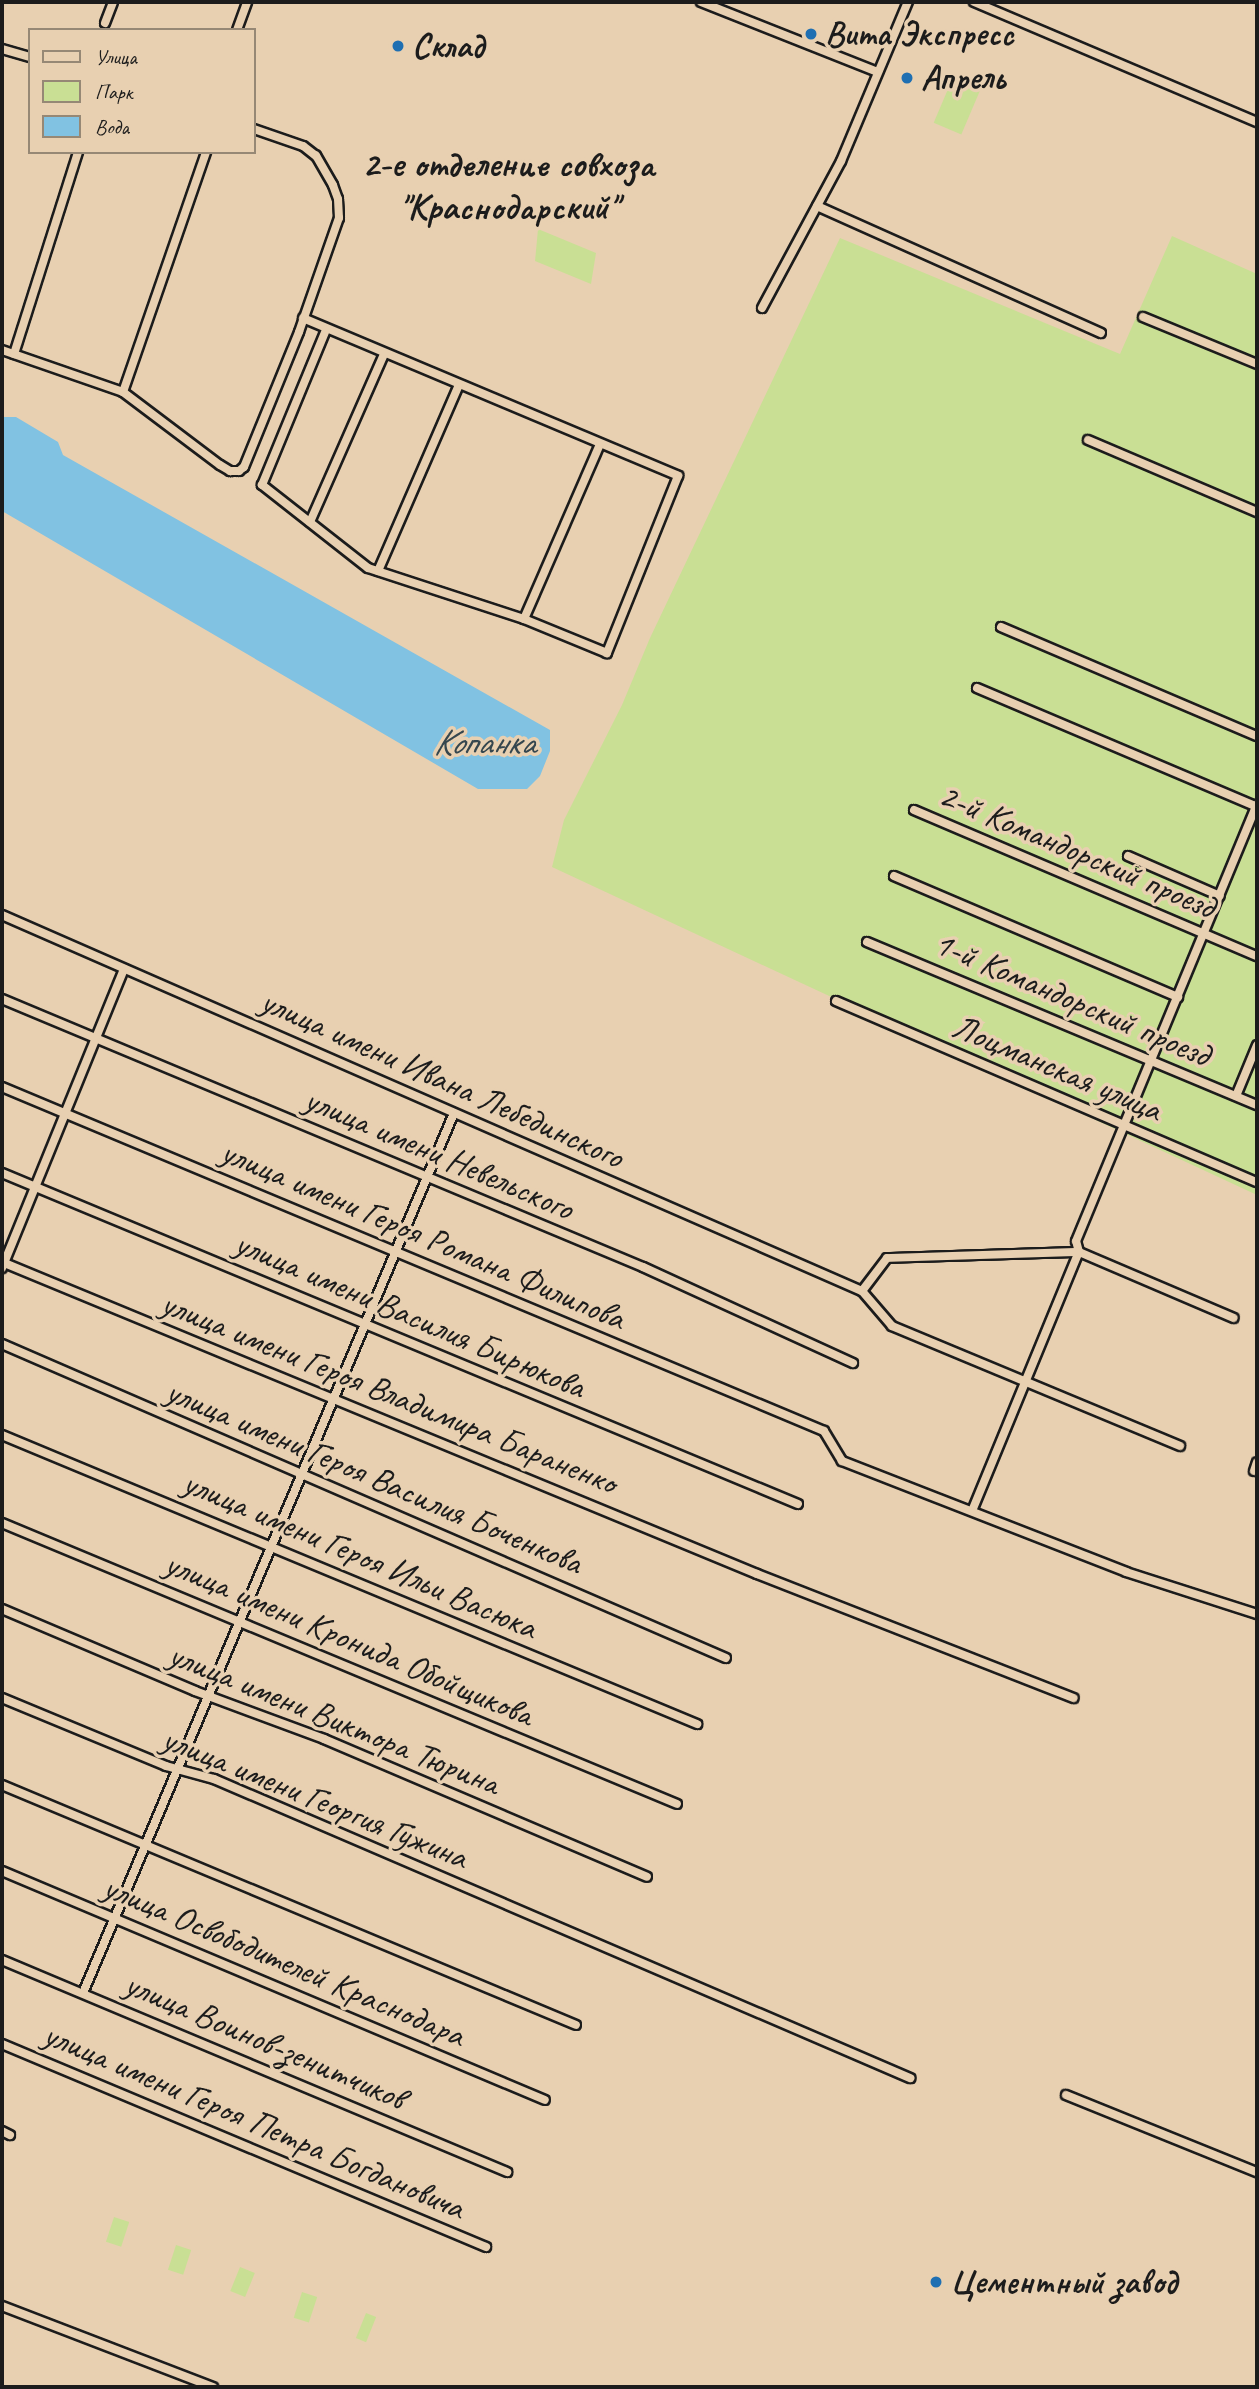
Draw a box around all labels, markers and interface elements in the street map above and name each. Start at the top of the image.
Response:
place label: Вита Экспресс [825,13,1011,55]
place label: Склад [412,25,484,67]
marker: Вита Экспресс [803,26,819,42]
legend [28,28,256,154]
marker: Склад [390,38,406,54]
text: Улица [95,44,137,70]
place label: Апрель [921,57,1005,99]
marker: Апрель [899,70,915,86]
text: Парк [95,79,132,105]
text: Вода [95,114,129,140]
district label: 2-е отделение совхоза "Краснодарский" [365,143,651,230]
water label: Копанка [433,720,535,764]
street label: 2-й Командорский проезд [933,774,1221,928]
street label: 1-й Командорский проезд [928,922,1216,1076]
street label: улица имени Ивана Лебединского [256,981,628,1177]
street label: Лоцманская улица [945,1005,1169,1131]
street label: улица имени Невельского [299,1079,579,1229]
street label: улица имени Героя Романа Филипова [214,1130,632,1340]
street label: улица имени Василия Бирюкова [231,1223,589,1407]
street label: улица имени Героя Владимира Бараненко [155,1282,623,1504]
street label: улица имени Героя Василия Боченкова [161,1371,587,1583]
street label: улица имени Героя Ильи Васюка [178,1462,542,1648]
street label: улица имени Кронида Обойщикова [158,1542,540,1736]
street label: улица имени Виктора Тюрина [162,1633,506,1805]
street label: улица имени Георгия Гужина [155,1717,475,1879]
street label: улица Освободителей Краснодара [94,1865,474,2057]
street label: улица Воинов-зенитчиков [119,1963,411,2119]
street label: улица имени Героя Петра Богдановича [39,2014,469,2228]
place label: Цементный завод [950,2261,1177,2303]
marker: Цементный завод [928,2274,944,2290]

